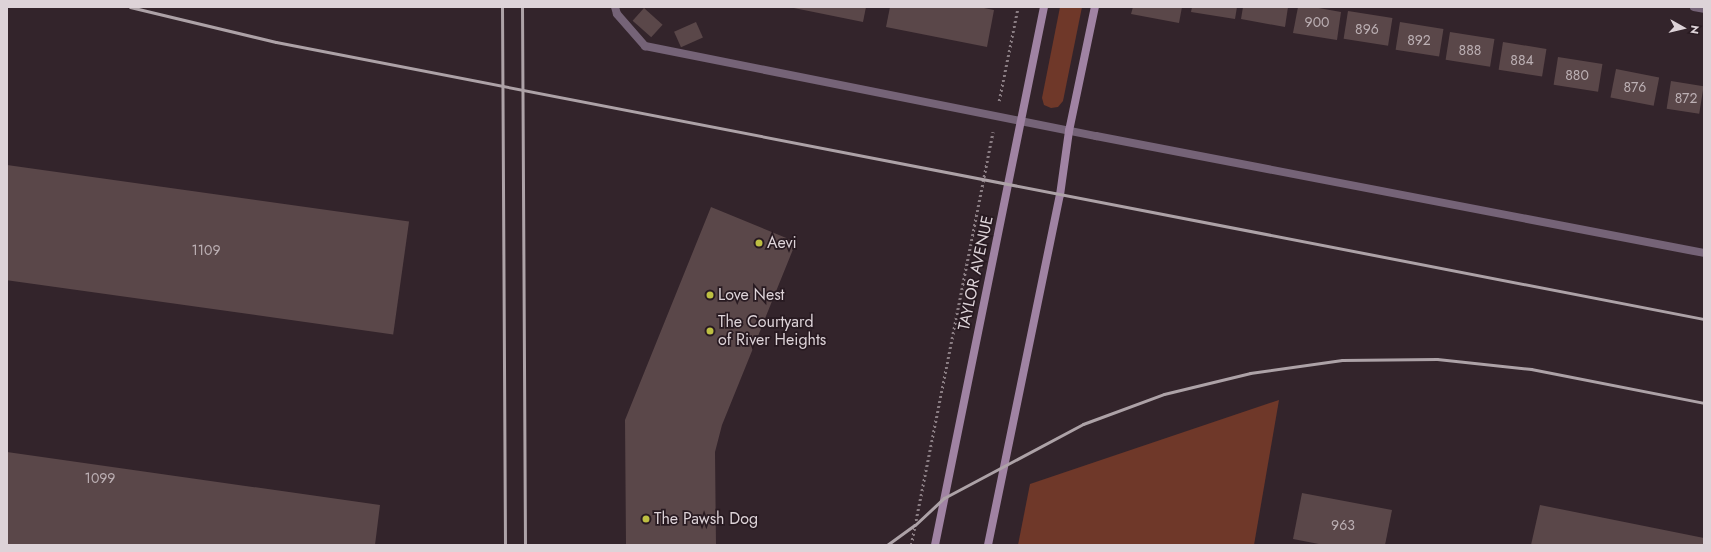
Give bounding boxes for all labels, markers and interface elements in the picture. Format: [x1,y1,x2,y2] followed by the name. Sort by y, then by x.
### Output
[1663,8,1703,48] north arrow
[1305,14,1329,30] house number: 900
[1355,21,1379,37] house number: 896
[1686,24,1703,35] text: N
[1407,32,1431,48] house number: 892
[1459,42,1481,58] house number: 888
[1510,52,1534,68] house number: 884
[1565,67,1589,83] house number: 880
[1624,79,1646,95] house number: 876
[1675,90,1697,106] house number: 872
[954,214,998,332] street label: TAYLOR AVENUE
[767,233,797,253] place label: Aevi
[754,238,764,248] marker: Aevi
[191,242,221,258] house number: 1109
[718,285,784,305] place label: Love Nest
[705,290,715,300] marker: Love Nest
[718,312,826,350] place label: The Courtyard of River Heights
[705,326,715,336] marker: The Courtyard of River Heights
[85,470,115,486] house number: 1099
[654,509,758,529] place label: The Pawsh Dog
[641,514,651,524] marker: The Pawsh Dog
[1331,517,1355,533] house number: 963

